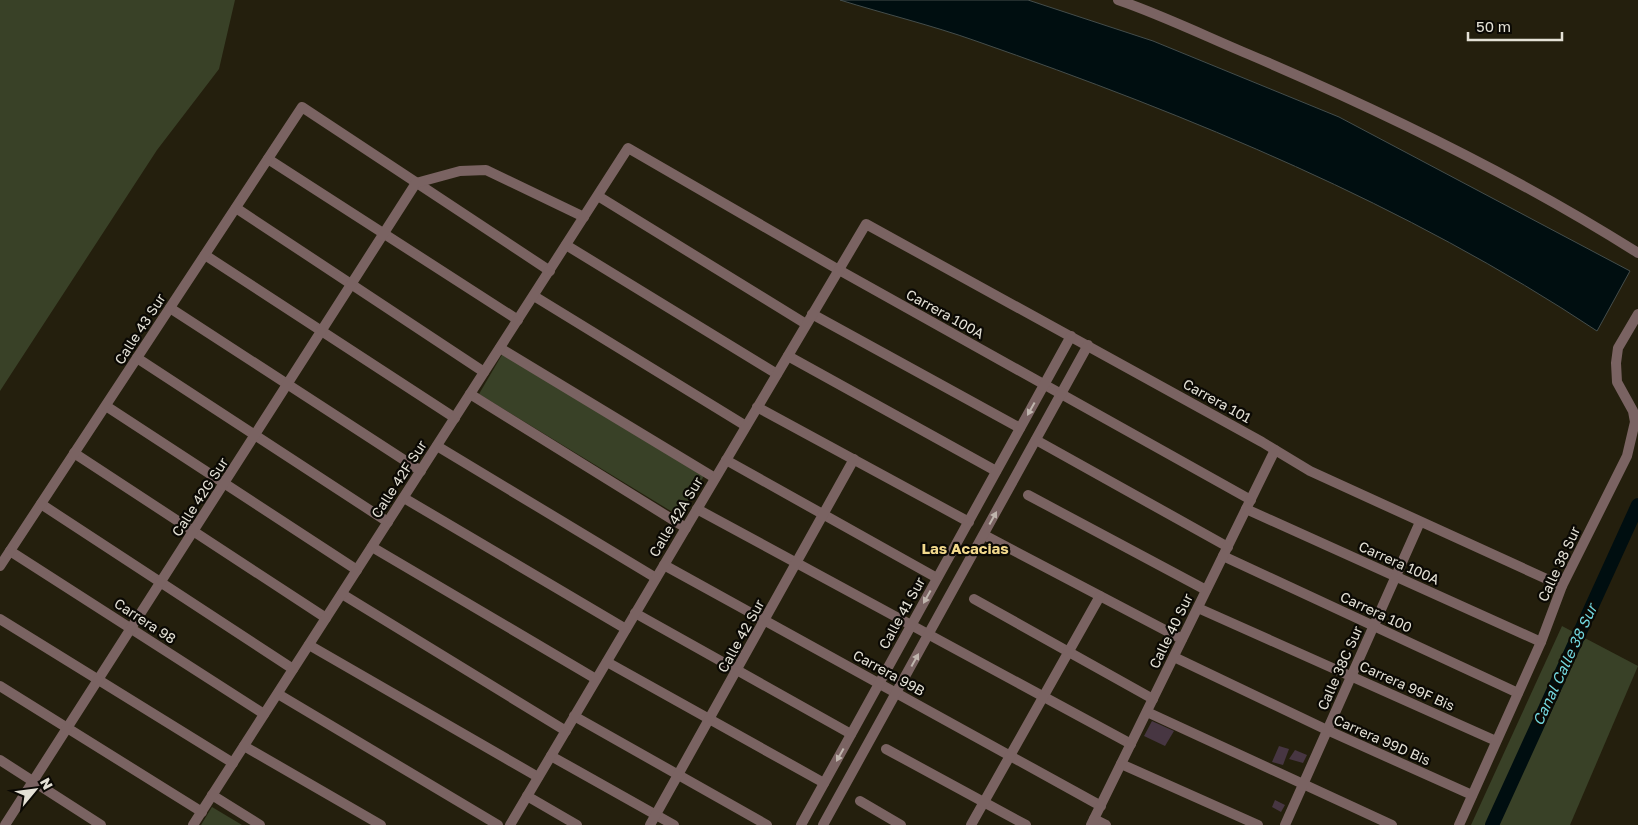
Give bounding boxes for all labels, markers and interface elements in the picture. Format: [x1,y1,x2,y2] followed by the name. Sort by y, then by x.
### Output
[1468,10,1562,42] scale bar
[1476,17,1511,35] text: 50 m
[903,285,988,342] street label: Carrera 100A
[110,290,169,367] street label: Calle 43 Sur
[1180,375,1254,426] street label: Carrera 101
[1026,403,1035,416] one-way arrow
[367,436,430,521] street label: Calle 42F Sur
[168,454,232,539] street label: Calle 42G Sur
[645,473,706,560] street label: Calle 42A Sur
[989,510,997,525] one-way arrow
[1534,523,1584,604] street label: Calle 38 Sur
[1356,537,1443,588] street label: Carrera 100A
[921,539,1009,557] district label: Las Acacias
[875,573,929,652] street label: Calle 41 Sur
[1338,588,1415,636] street label: Carrera 100
[923,590,931,605] one-way arrow
[1145,590,1196,671] street label: Calle 40 Sur
[111,594,179,647] street label: Carrera 98
[714,596,768,675] street label: Calle 42 Sur
[1528,599,1601,728] water label: Canal Calle 38 Sur
[1313,623,1366,713] street label: Calle 38C Sur
[850,646,928,699] street label: Carrera 99B
[910,653,919,666] one-way arrow
[1357,657,1457,714] street label: Carrera 99F Bis
[1331,711,1433,768] street label: Carrera 99D Bis
[835,748,844,762] one-way arrow
[10,765,60,815] north arrow
[37,775,57,792] text: N

